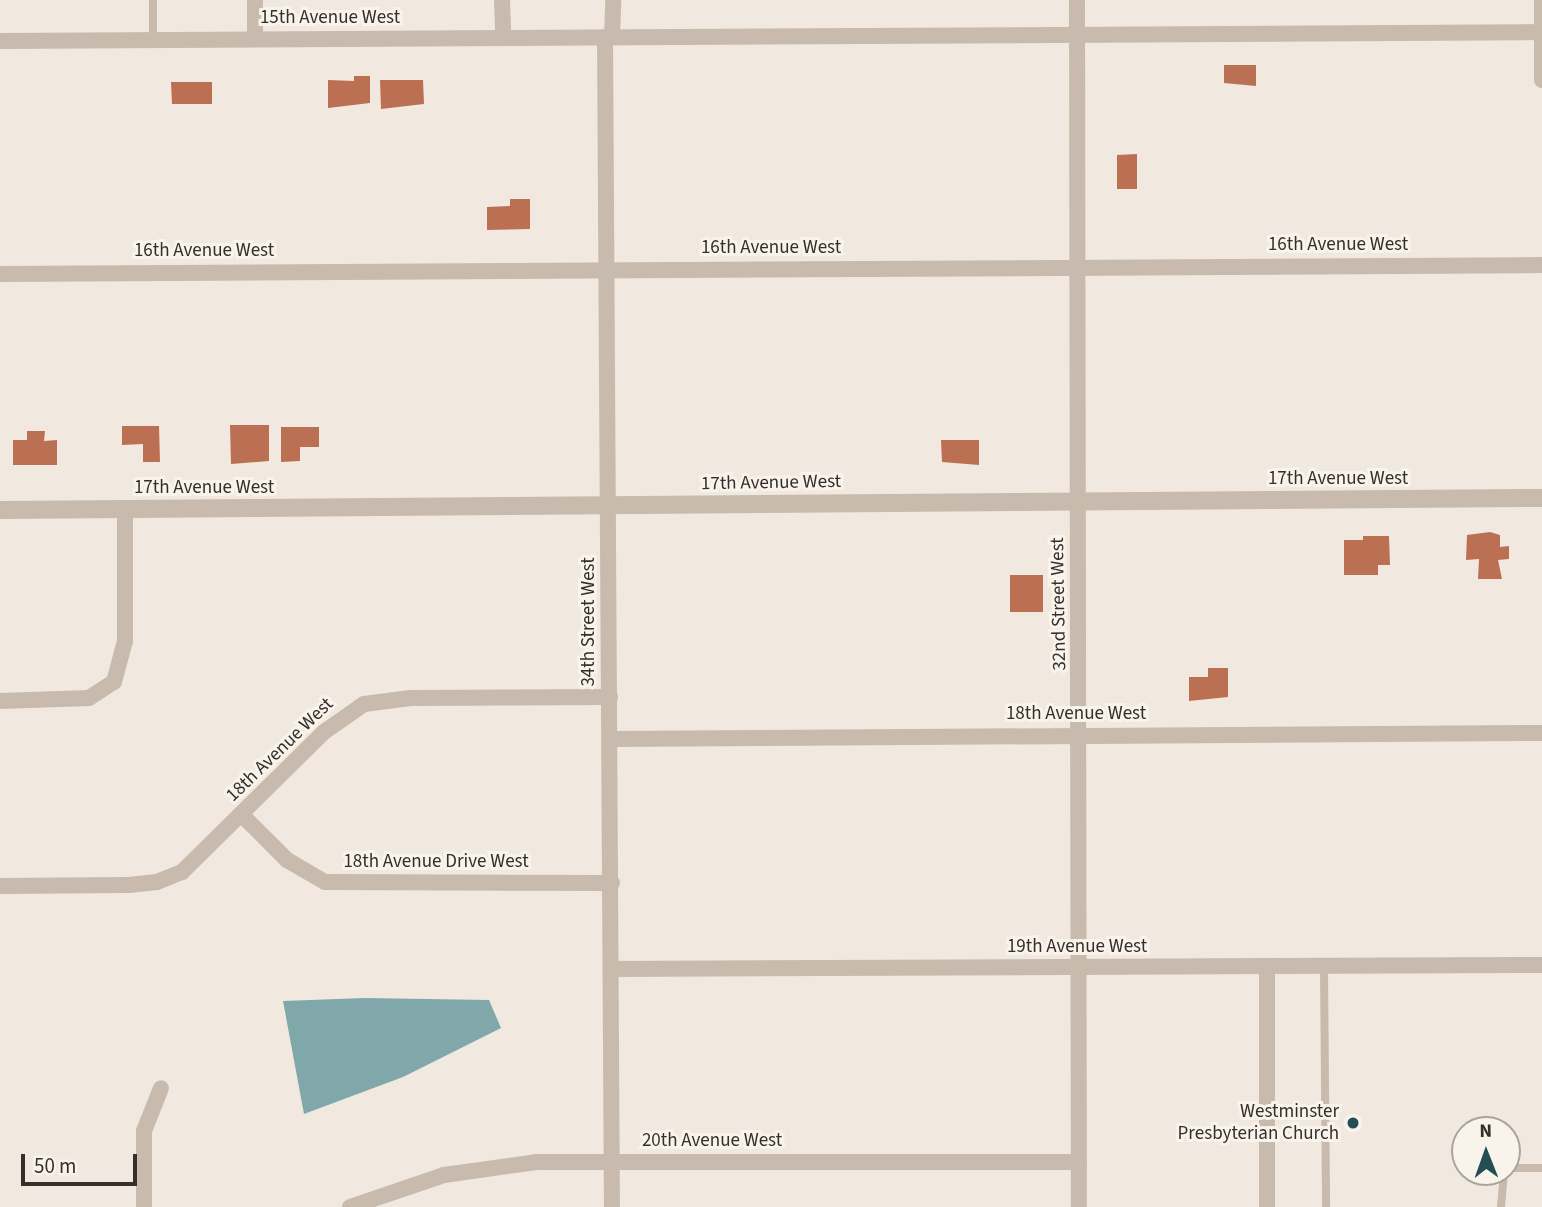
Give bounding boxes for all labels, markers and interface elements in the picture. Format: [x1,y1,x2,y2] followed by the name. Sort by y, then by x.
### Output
[260,7,400,29] street label: 15th Avenue West
[1268,234,1408,256] street label: 16th Avenue West
[701,237,841,259] street label: 16th Avenue West
[134,240,274,262] street label: 16th Avenue West
[1268,468,1408,490] street label: 17th Avenue West
[701,470,841,496] street label: 17th Avenue West
[134,477,274,499] street label: 17th Avenue West
[1046,537,1072,671] street label: 32nd Street West
[578,557,600,687] street label: 34th Street West
[222,693,338,807] street label: 18th Avenue West
[1006,703,1146,725] street label: 18th Avenue West
[343,851,529,873] street label: 18th Avenue Drive West
[1007,936,1147,958] street label: 19th Avenue West
[1178,1101,1339,1145] place label: Westminster Presbyterian Church
[1345,1115,1361,1131] marker: Westminster Presbyterian Church
[1451,1116,1521,1186] north arrow
[1479,1118,1492,1145] text: N
[642,1130,782,1152] street label: 20th Avenue West
[24,1140,140,1184] scale bar
[34,1151,76,1181] text: 50 m

